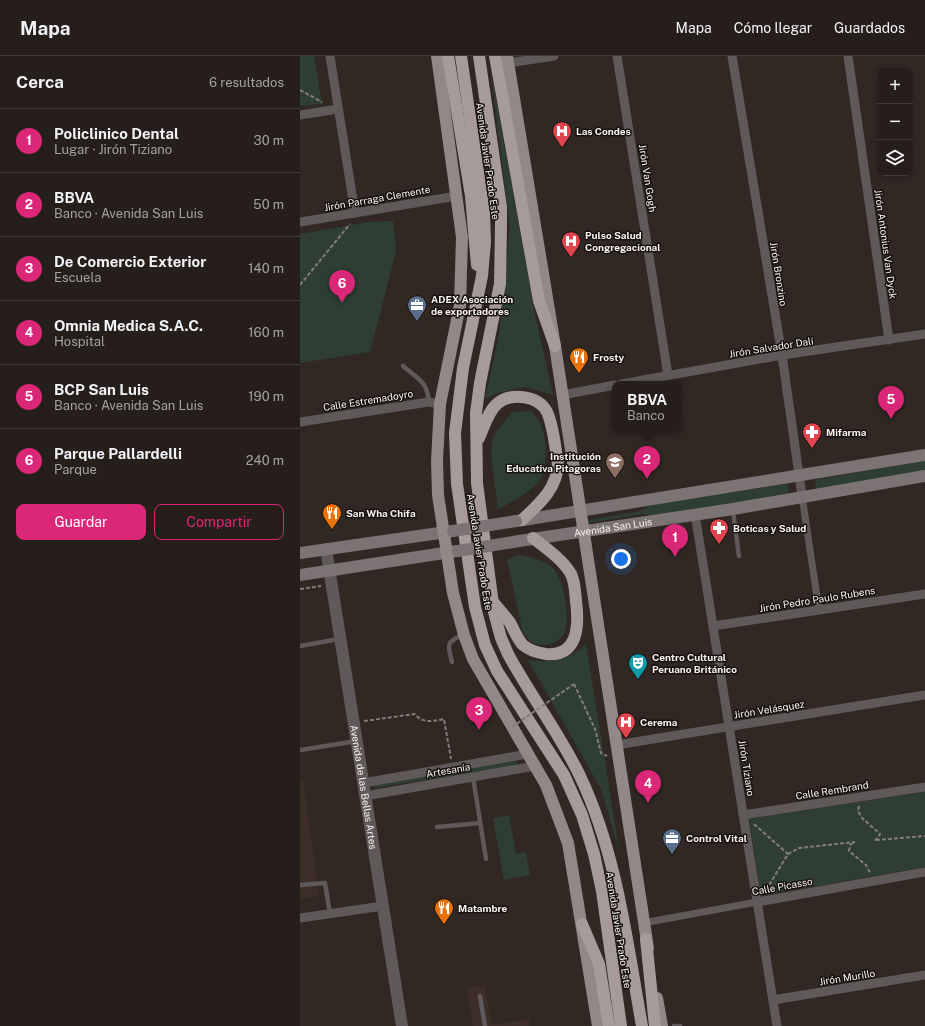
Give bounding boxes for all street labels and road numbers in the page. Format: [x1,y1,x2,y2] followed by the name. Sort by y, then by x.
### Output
[474,102,502,221] street label: Avenida Javier Prado Este
[637,143,659,213] street label: Jirón Van Gogh
[323,183,431,213] street label: Jirón Parraga Clemente
[872,188,900,300] street label: Jirón Antonius Van Dyck
[768,241,790,307] street label: Jirón Bronzino
[728,334,815,360] street label: Jirón Salvador Dalí
[322,387,414,413] street label: Calle Estremadoyro
[465,493,495,612] street label: Avenida Javier Prado Este
[573,515,653,539] street label: Avenida San Luis
[758,584,876,614] street label: Jirón Pedro Paulo Rubens
[733,697,805,721] street label: Jirón Velásquez
[348,724,380,850] street label: Avenida de las Bellas Artes
[737,739,757,797] street label: Jirón Tiziano
[425,760,471,780] street label: Artesanía
[795,778,869,802] street label: Calle Rembrand
[604,871,634,990] street label: Avenida Javier Prado Este
[751,875,814,897] street label: Calle Picasso
[818,967,876,987] street label: Jirón Murillo

